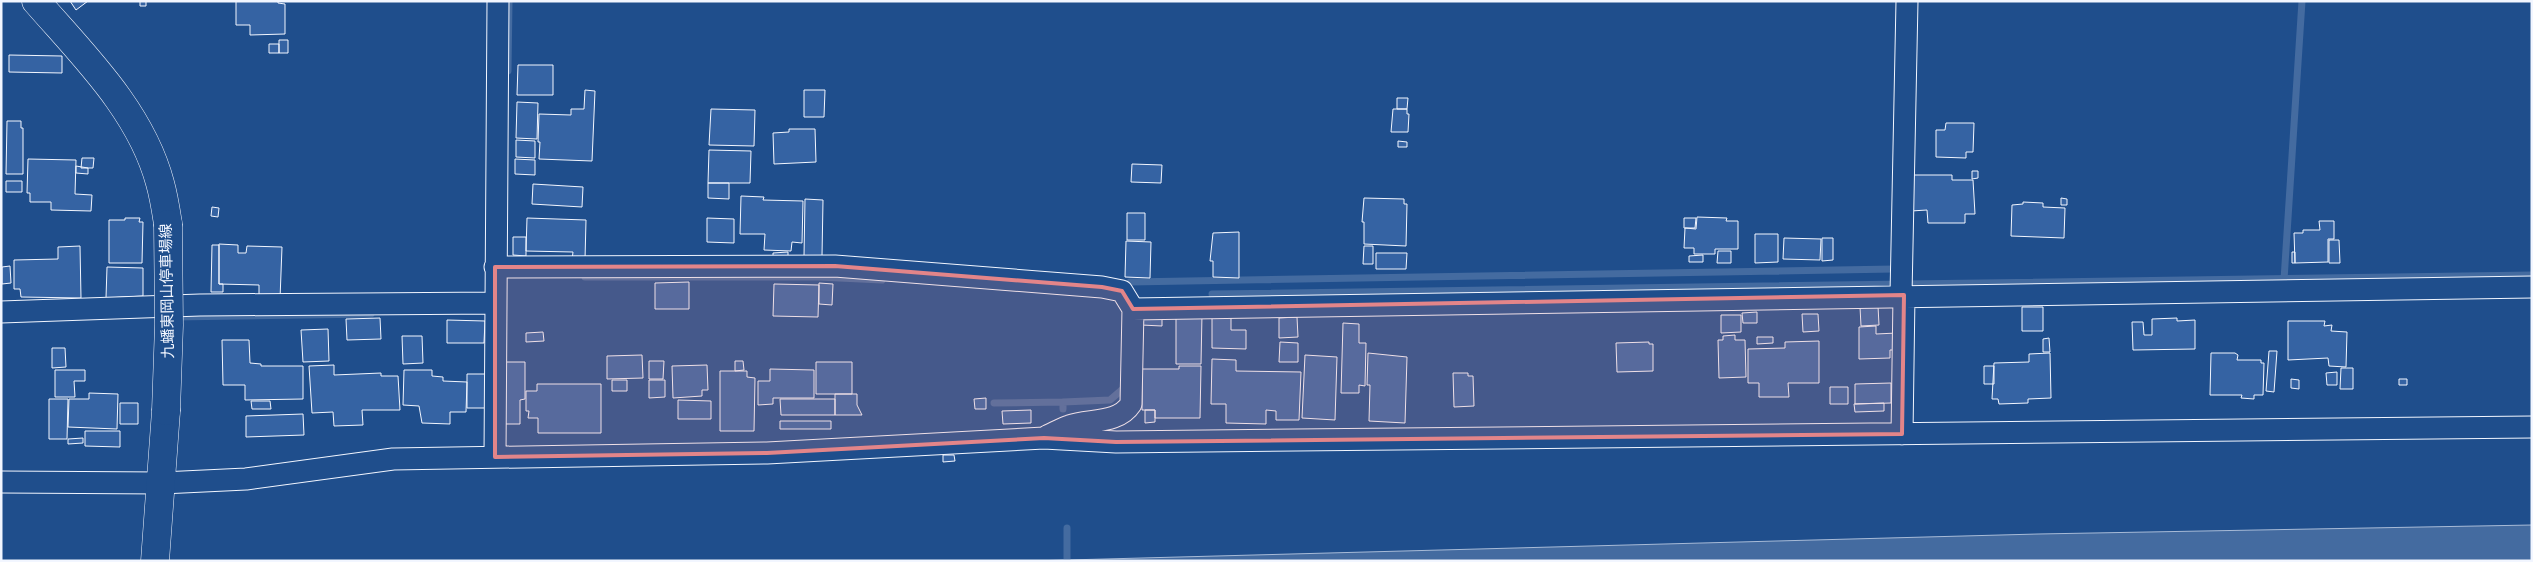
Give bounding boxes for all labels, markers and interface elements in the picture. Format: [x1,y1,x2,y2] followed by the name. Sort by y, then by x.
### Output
[157,223,177,359] street label: 九蟠東岡山停車場線

